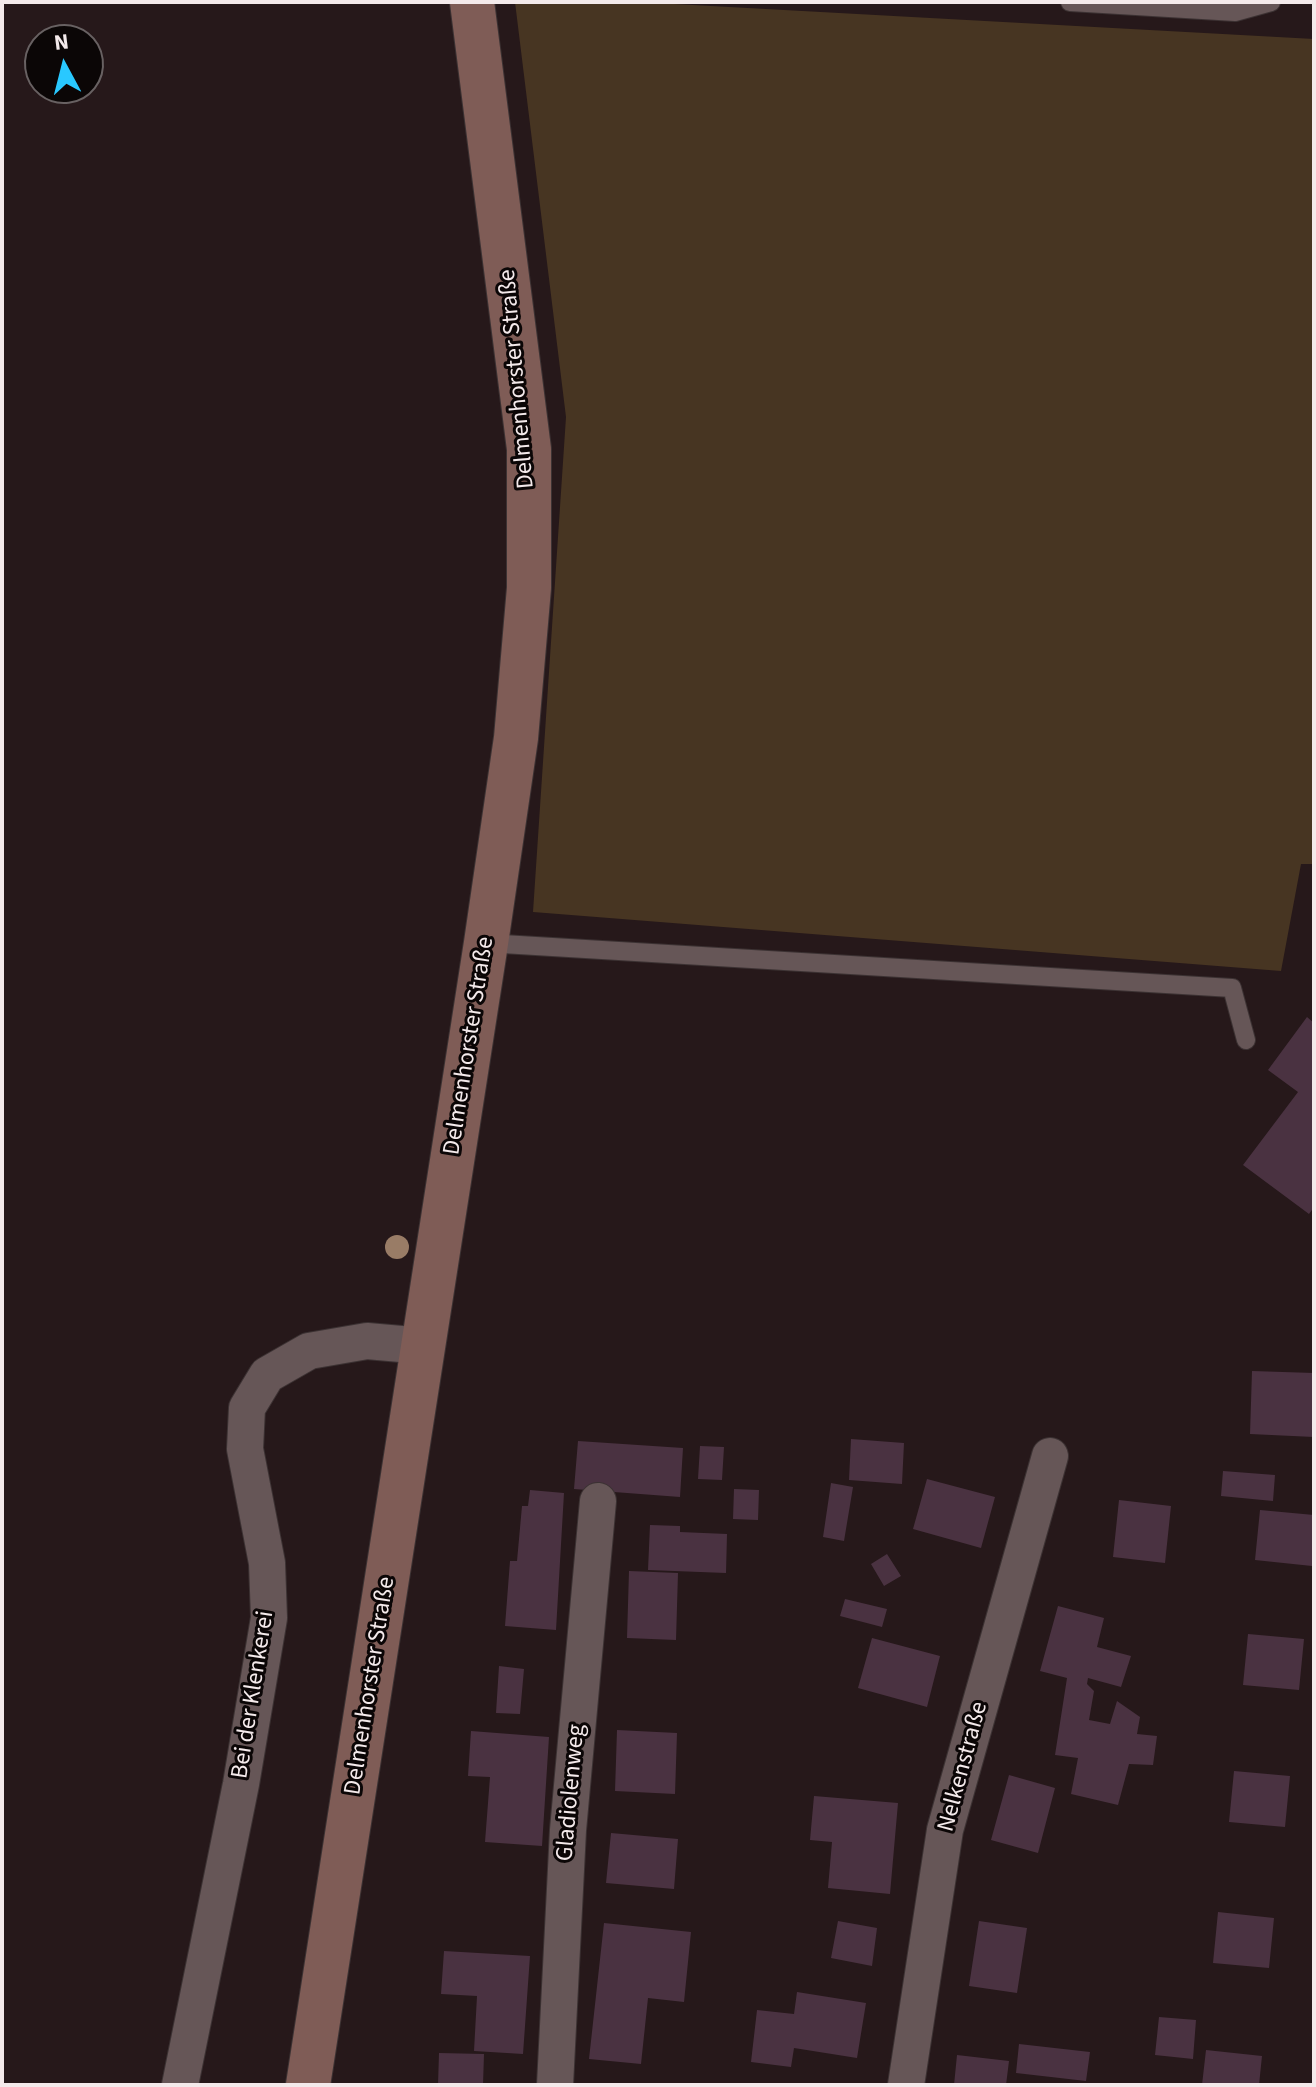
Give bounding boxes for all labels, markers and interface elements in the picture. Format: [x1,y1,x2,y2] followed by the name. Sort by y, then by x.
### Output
[24,24,104,104] north arrow
[52,25,71,59] text: N
[494,268,542,490] street label: Delmenhorster Straße
[439,935,501,1157] street label: Delmenhorster Straße
[340,1575,402,1797] street label: Delmenhorster Straße
[227,1609,281,1781] street label: Bei der Klenkerei
[933,1699,995,1835] street label: Nelkenstraße
[552,1723,592,1863] street label: Gladiolenweg

